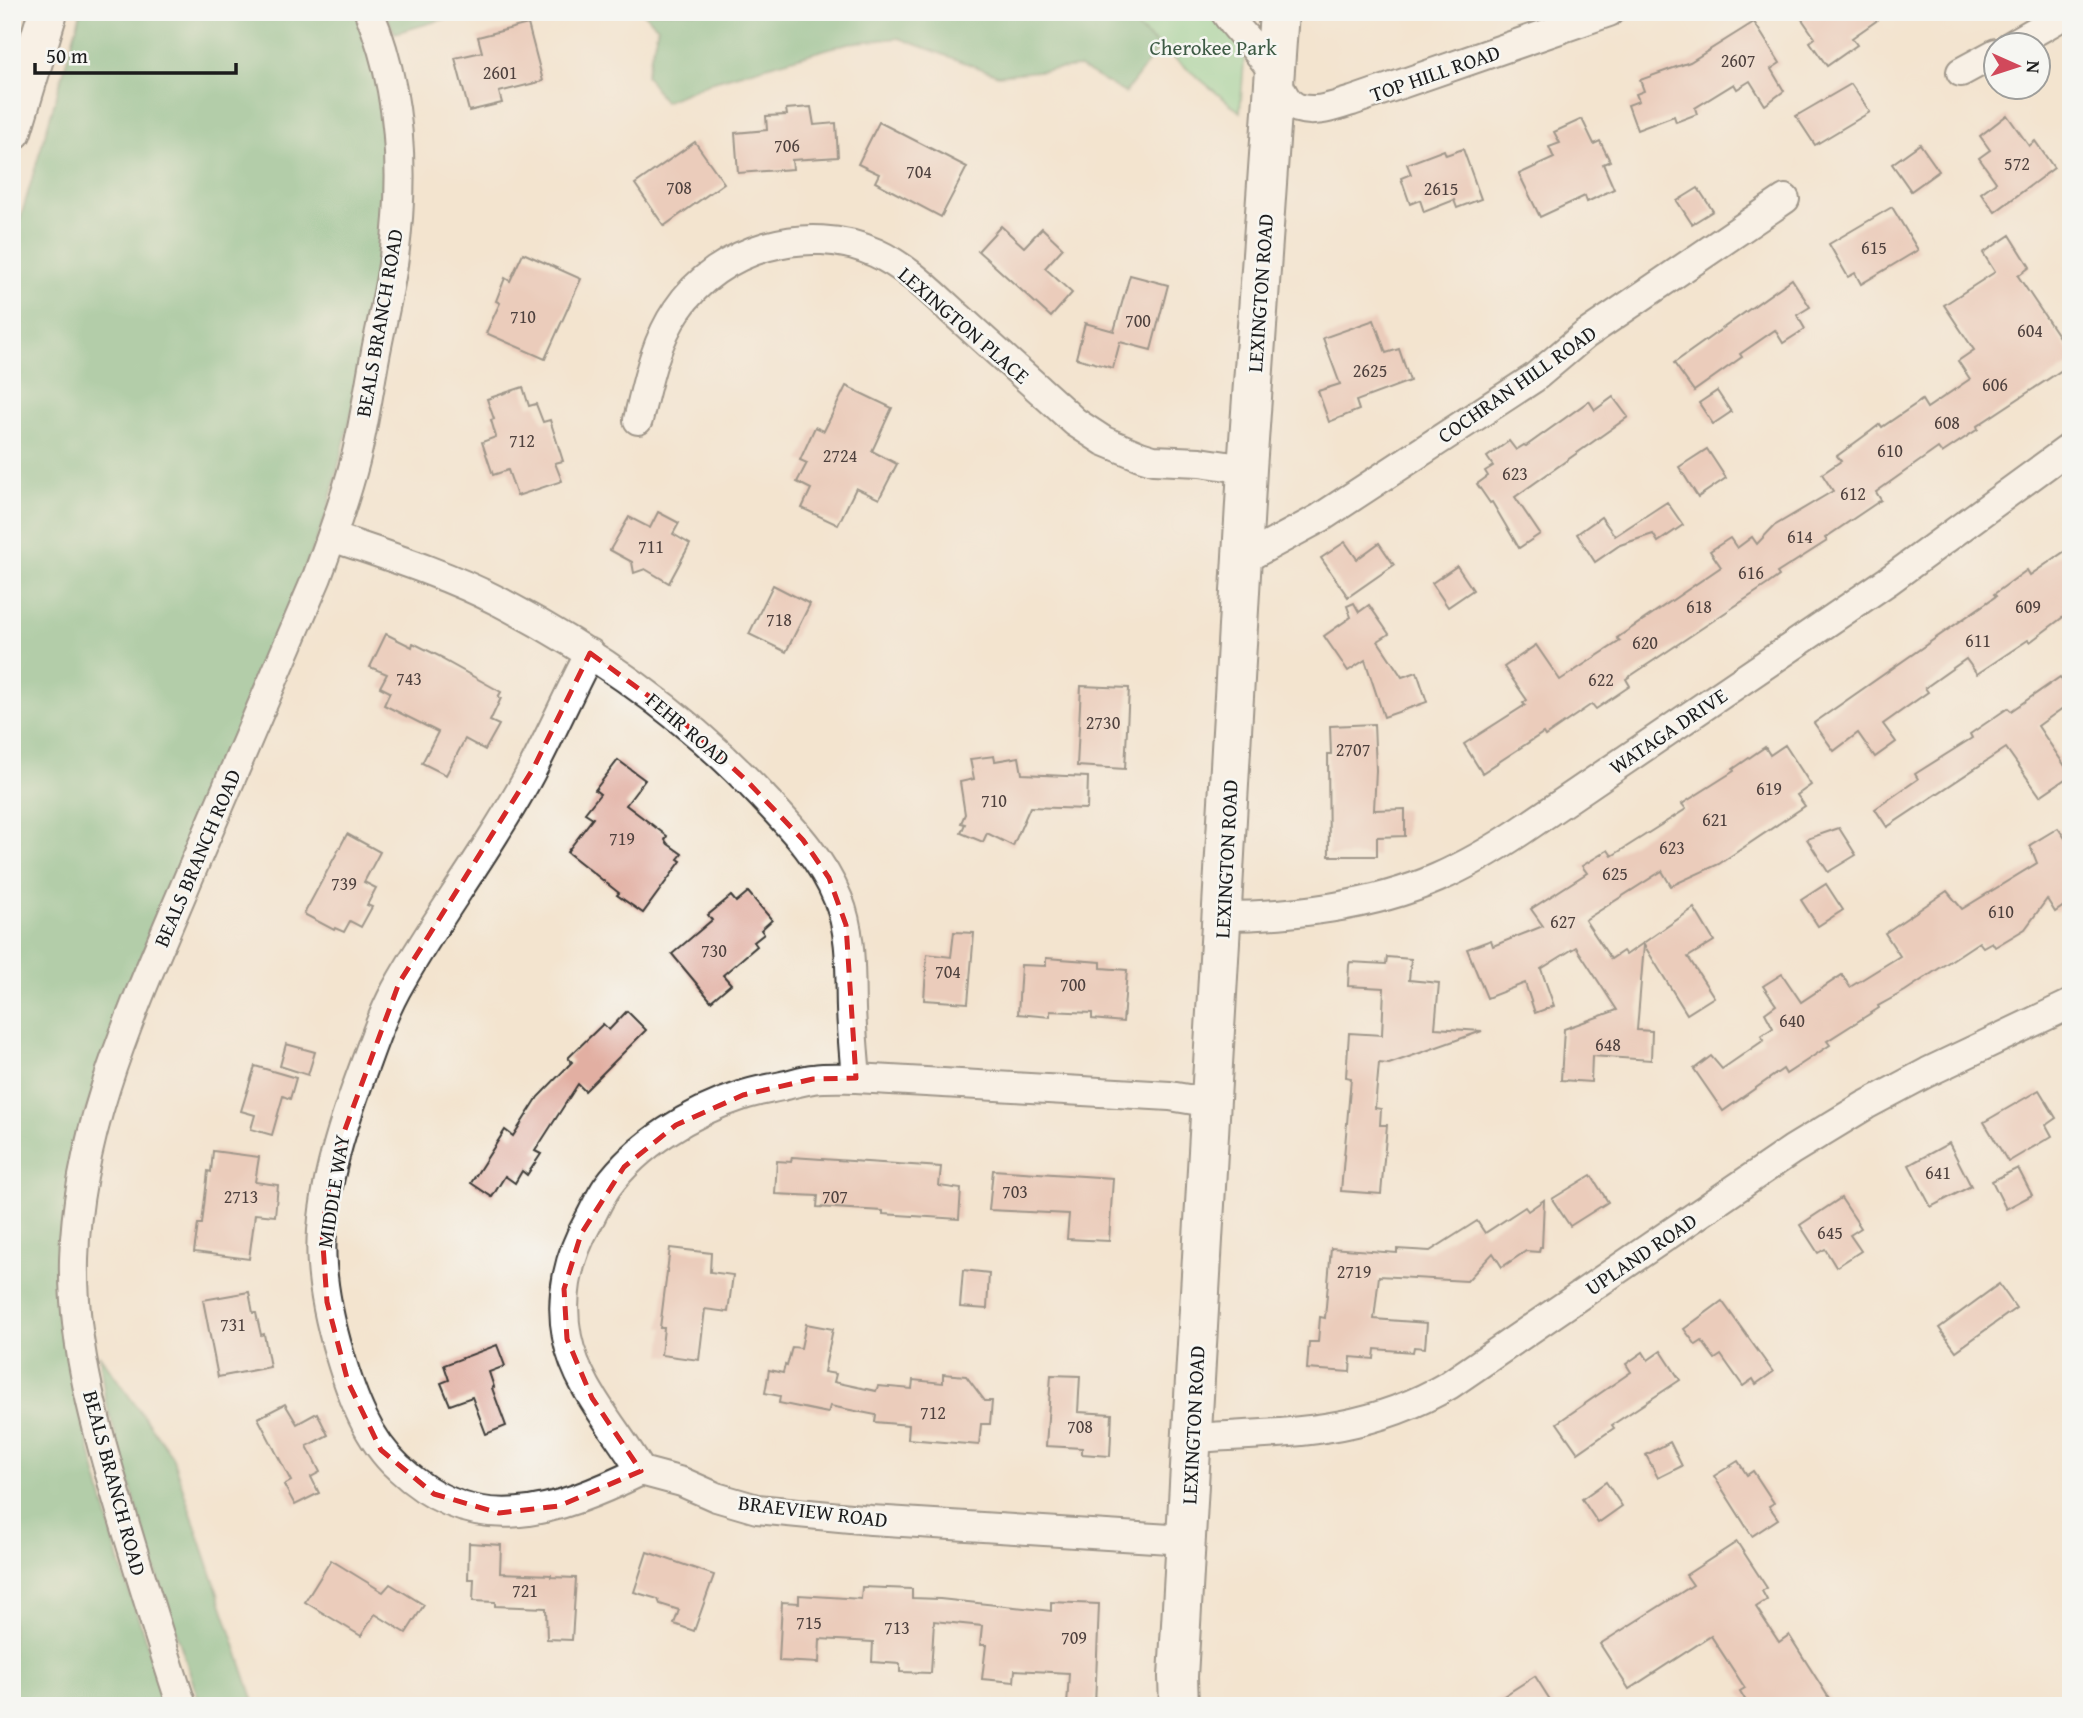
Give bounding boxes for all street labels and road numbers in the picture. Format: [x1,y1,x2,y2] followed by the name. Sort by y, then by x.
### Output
[1366,36,1504,110] street label: TOP HILL ROAD
[1239,213,1281,373] street label: LEXINGTON ROAD
[347,226,411,420] street label: BEALS BRANCH ROAD
[891,259,1037,391] street label: LEXINGTON PLACE
[1431,317,1603,451] street label: COCHRAN HILL ROAD
[1603,680,1733,782] street label: WATAGA DRIVE
[639,685,737,773] street label: FEHR ROAD
[146,764,248,952] street label: BEALS BRANCH ROAD
[1206,779,1246,939] street label: LEXINGTON ROAD
[309,1132,357,1250] street label: MIDDLE WAY
[1579,1205,1703,1303] street label: UPLAND ROAD
[1173,1345,1213,1505] street label: LEXINGTON ROAD
[75,1387,155,1579] street label: BEALS BRANCH ROAD
[736,1486,890,1536] street label: BRAEVIEW ROAD

